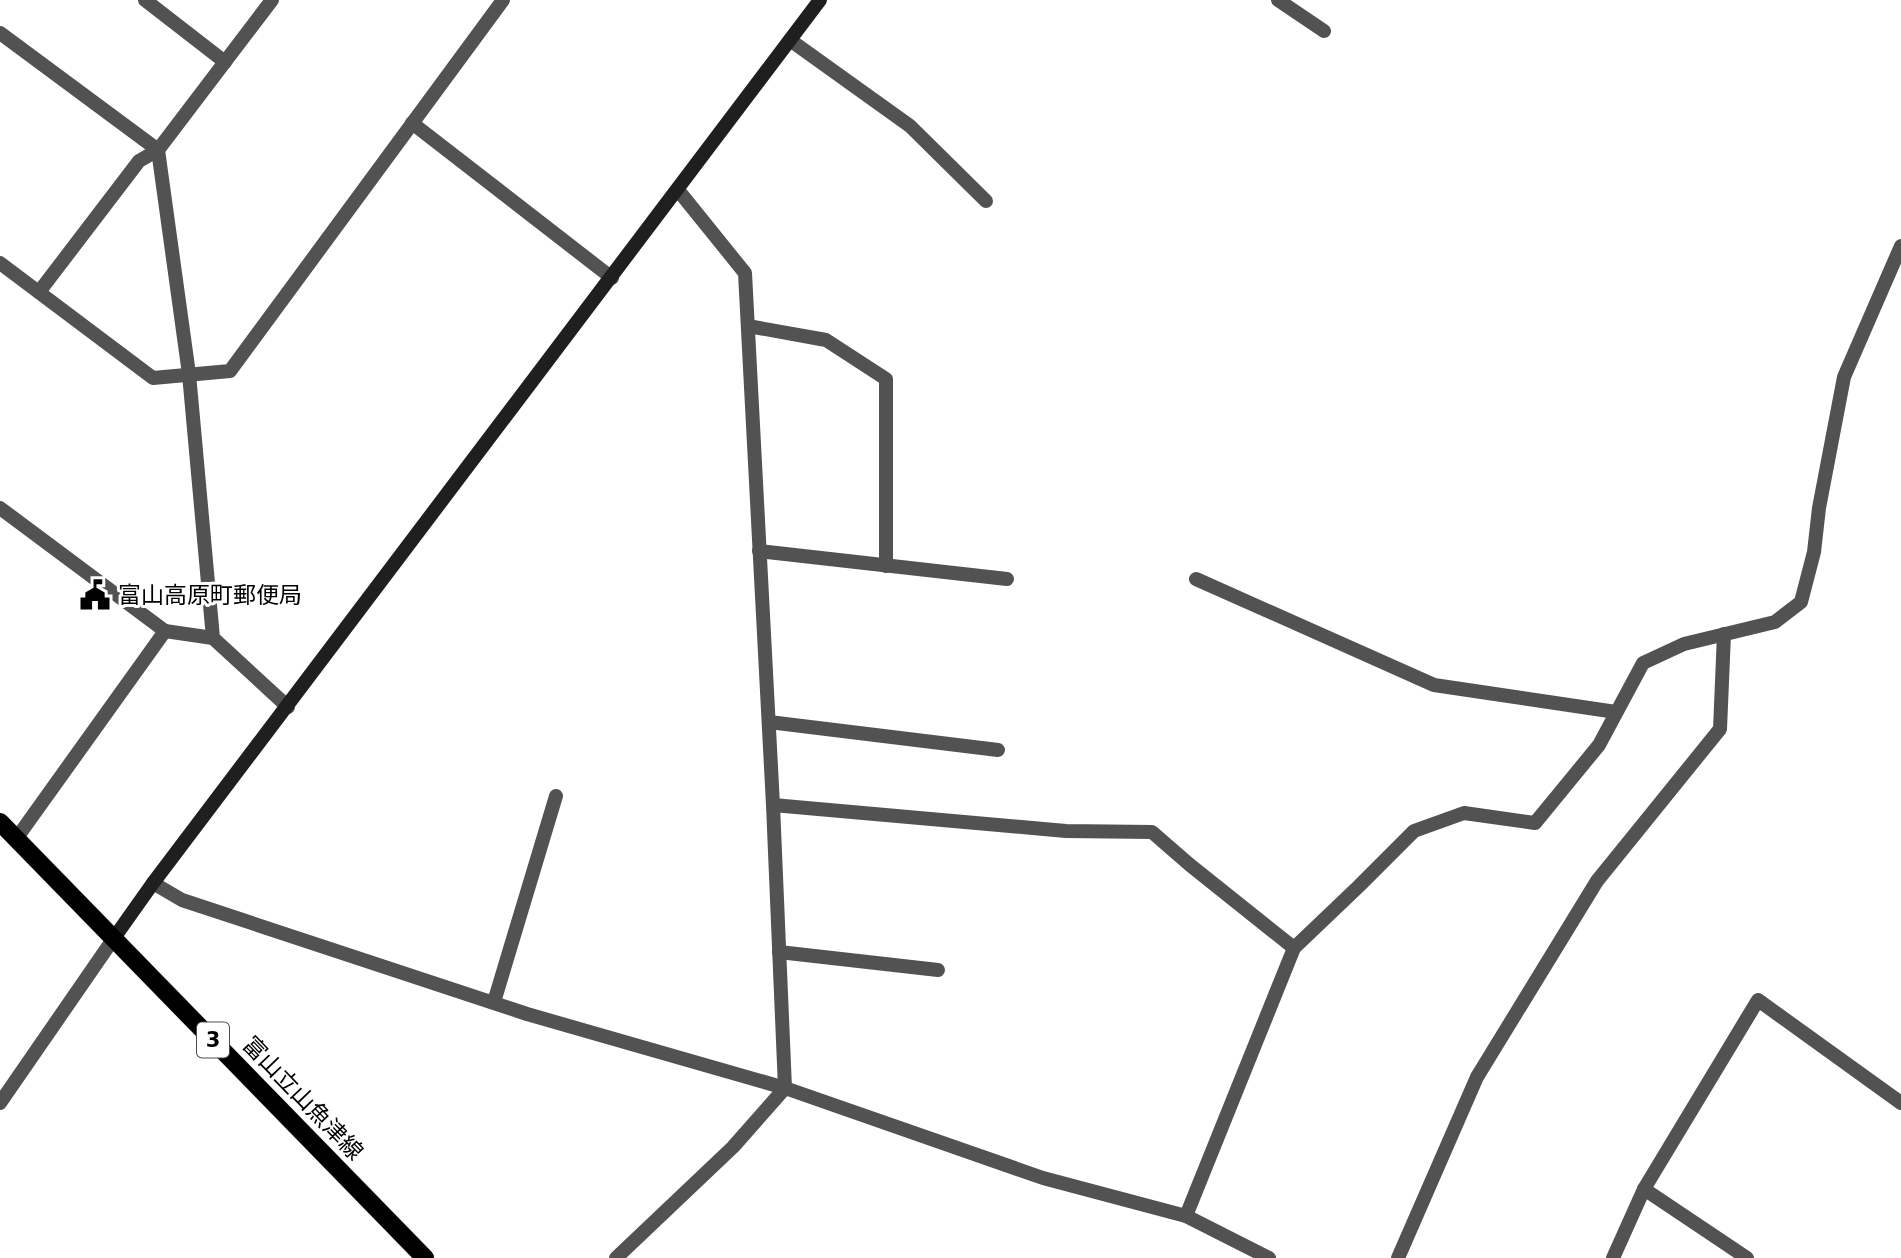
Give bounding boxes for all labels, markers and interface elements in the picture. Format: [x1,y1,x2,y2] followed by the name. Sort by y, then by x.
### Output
[78,578,112,612] public building icon: 富山高原町郵便局
[118,582,302,608] place label: 富山高原町郵便局
[197,1023,229,1058] road number: 3
[238,1031,368,1165] street label: 富山立山魚津線

